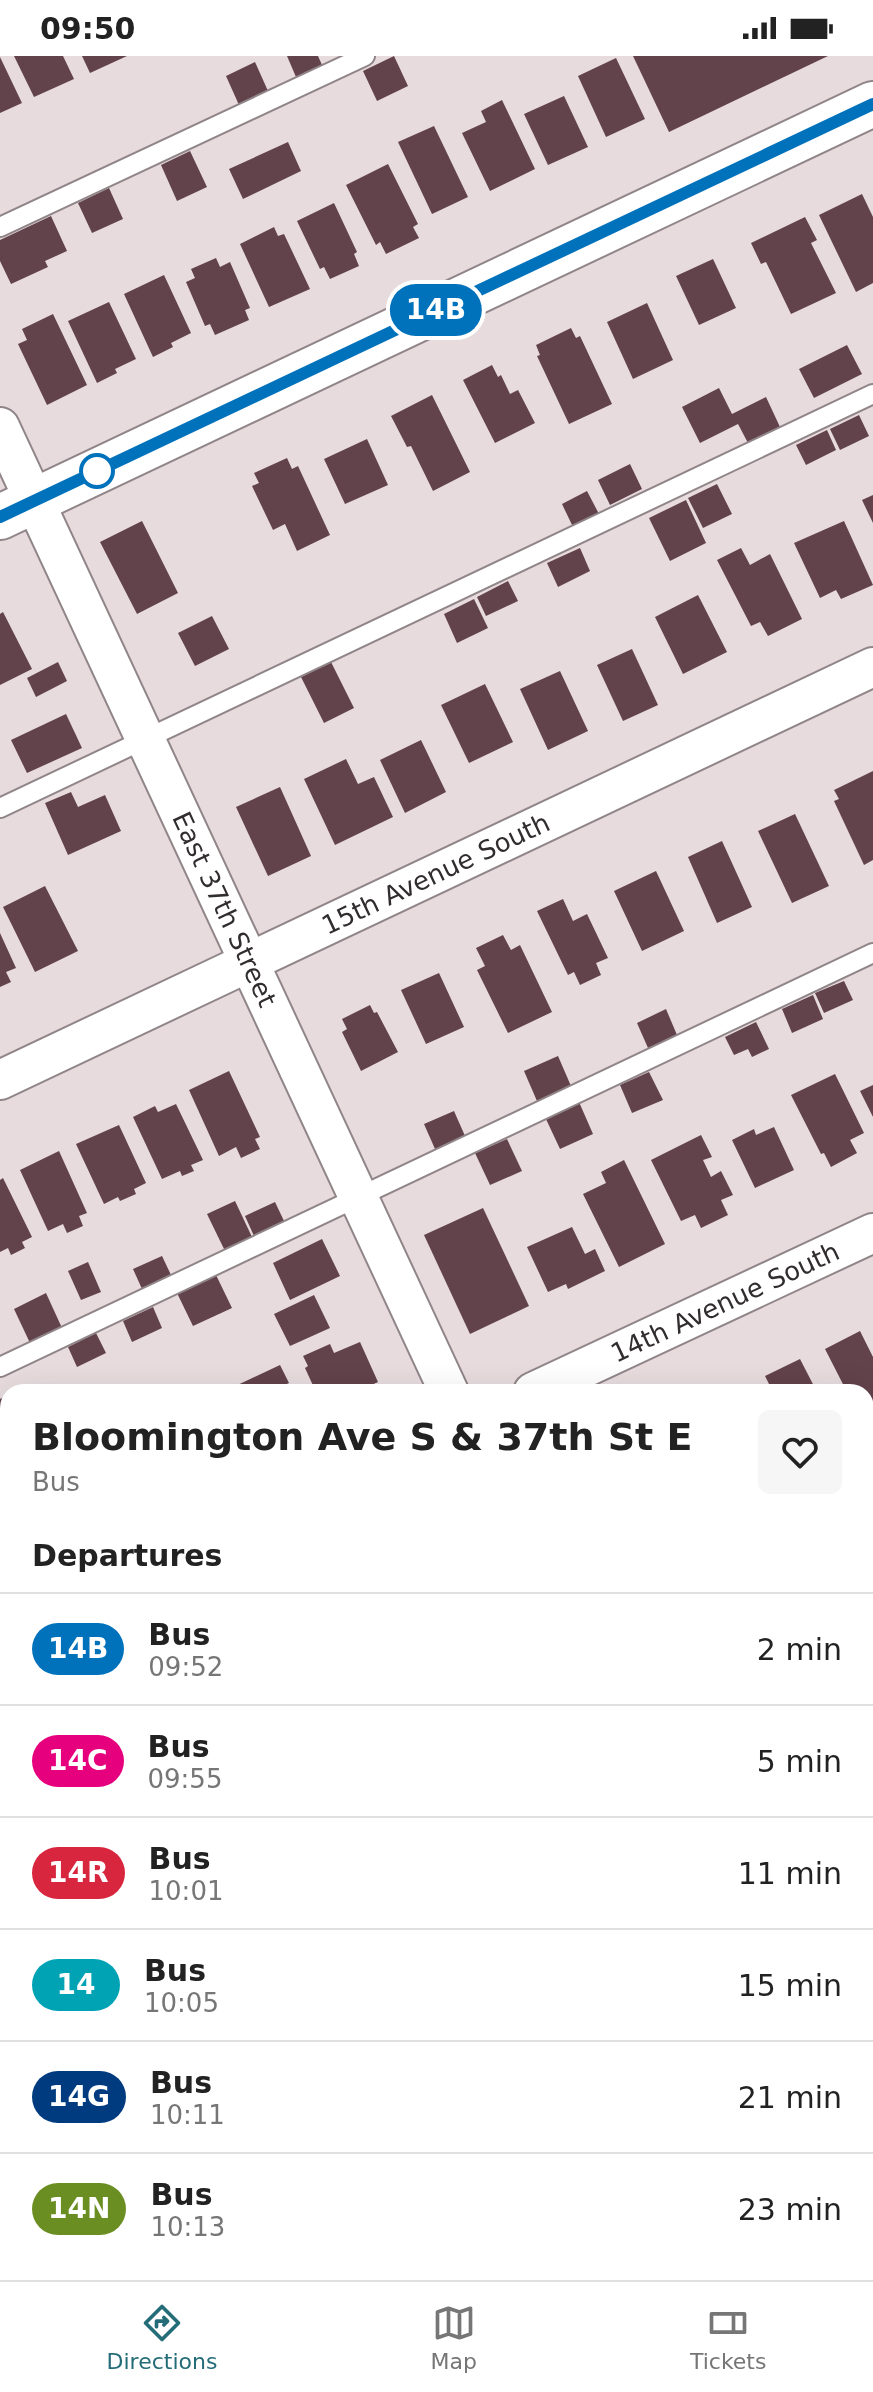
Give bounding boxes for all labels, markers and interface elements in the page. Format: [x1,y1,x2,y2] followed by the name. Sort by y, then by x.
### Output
[40,11,136,46] text: 09:50
[390,284,482,336] line badge: 14B
[406,293,466,326] text: 14B
[80,454,114,488] unlabelled marker
[166,807,283,1012] street label: East 37th Street
[317,807,554,941] street label: 15th Avenue South
[606,1236,844,1368] street label: 14th Avenue South
[758,1410,842,1494] button: heart
[32,1415,692,1459] text: Bloomington Ave S & 37th St E
[32,1467,80,1497] text: Bus
[32,1538,222,1573] text: Departures
[148,1617,210,1652] text: Bus
[48,1632,108,1665] text: 14B
[757,1632,842,1667] text: 2 min
[148,1652,223,1682] text: 09:52
[148,1729,210,1764] text: Bus
[48,1744,108,1777] text: 14C
[757,1744,842,1779] text: 5 min
[148,1764,222,1794] text: 09:55
[149,1841,211,1876] text: Bus
[48,1856,109,1889] text: 14R
[738,1856,842,1891] text: 11 min
[149,1876,223,1906] text: 10:01
[144,1953,206,1988] text: Bus
[57,1968,95,2001] text: 14
[738,1968,842,2003] text: 15 min
[144,1988,219,2018] text: 10:05
[150,2065,212,2100] text: Bus
[48,2080,110,2113] text: 14G
[738,2080,842,2115] text: 21 min
[150,2100,225,2130] text: 10:11
[150,2177,213,2212] text: Bus
[48,2192,110,2225] text: 14N
[738,2192,842,2227] text: 23 min
[150,2212,225,2242] text: 10:13
[107,2301,217,2374] tab: Directions
[430,2301,477,2374] tab: Map
[690,2301,766,2374] tab: Tickets

